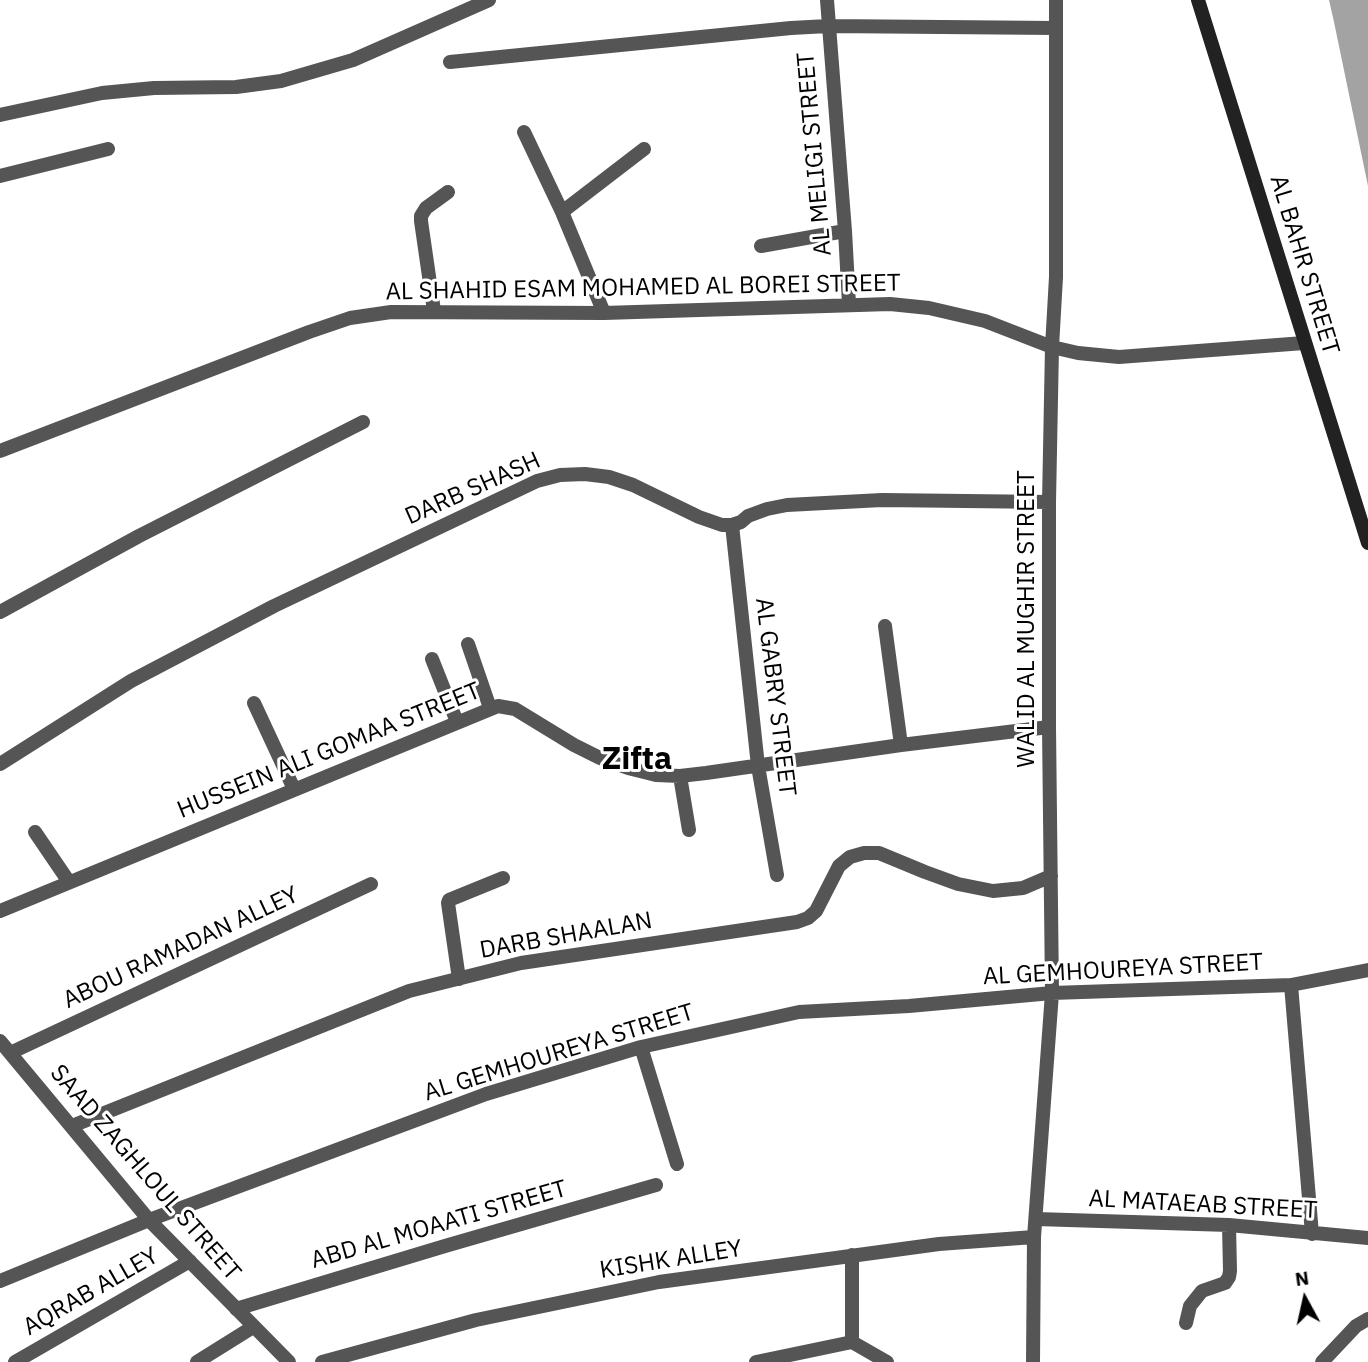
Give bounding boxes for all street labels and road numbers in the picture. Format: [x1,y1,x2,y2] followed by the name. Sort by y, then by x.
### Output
[792,51,838,257] street label: AL MELIGI STREET
[1263,172,1345,358] street label: AL BAHR STREET
[385,269,901,307] street label: AL SHAHID ESAM MOHAMED AL BOREI STREET
[401,446,545,532] street label: DARB SHASH
[1013,470,1041,768] street label: WALID AL MUGHIR STREET
[749,596,801,798] street label: AL GABRY STREET
[173,677,485,825] street label: HUSSEIN ALI GOMAA STREET
[59,881,303,1015] street label: ABOU RAMADAN ALLEY
[477,907,655,965] street label: DARB SHAALAN
[982,948,1264,992] street label: AL GEMHOUREYA STREET
[421,998,697,1108] street label: AL GEMHOUREYA STREET
[44,1059,246,1287] street label: SAAD ZAGHLOUL STREET
[308,1175,570,1275] street label: ABD AL MOAATI STREET
[1088,1185,1318,1225] street label: AL MATAEAB STREET
[598,1235,744,1285] street label: KISHK ALLEY
[18,1242,164,1342] street label: AQRAB ALLEY

